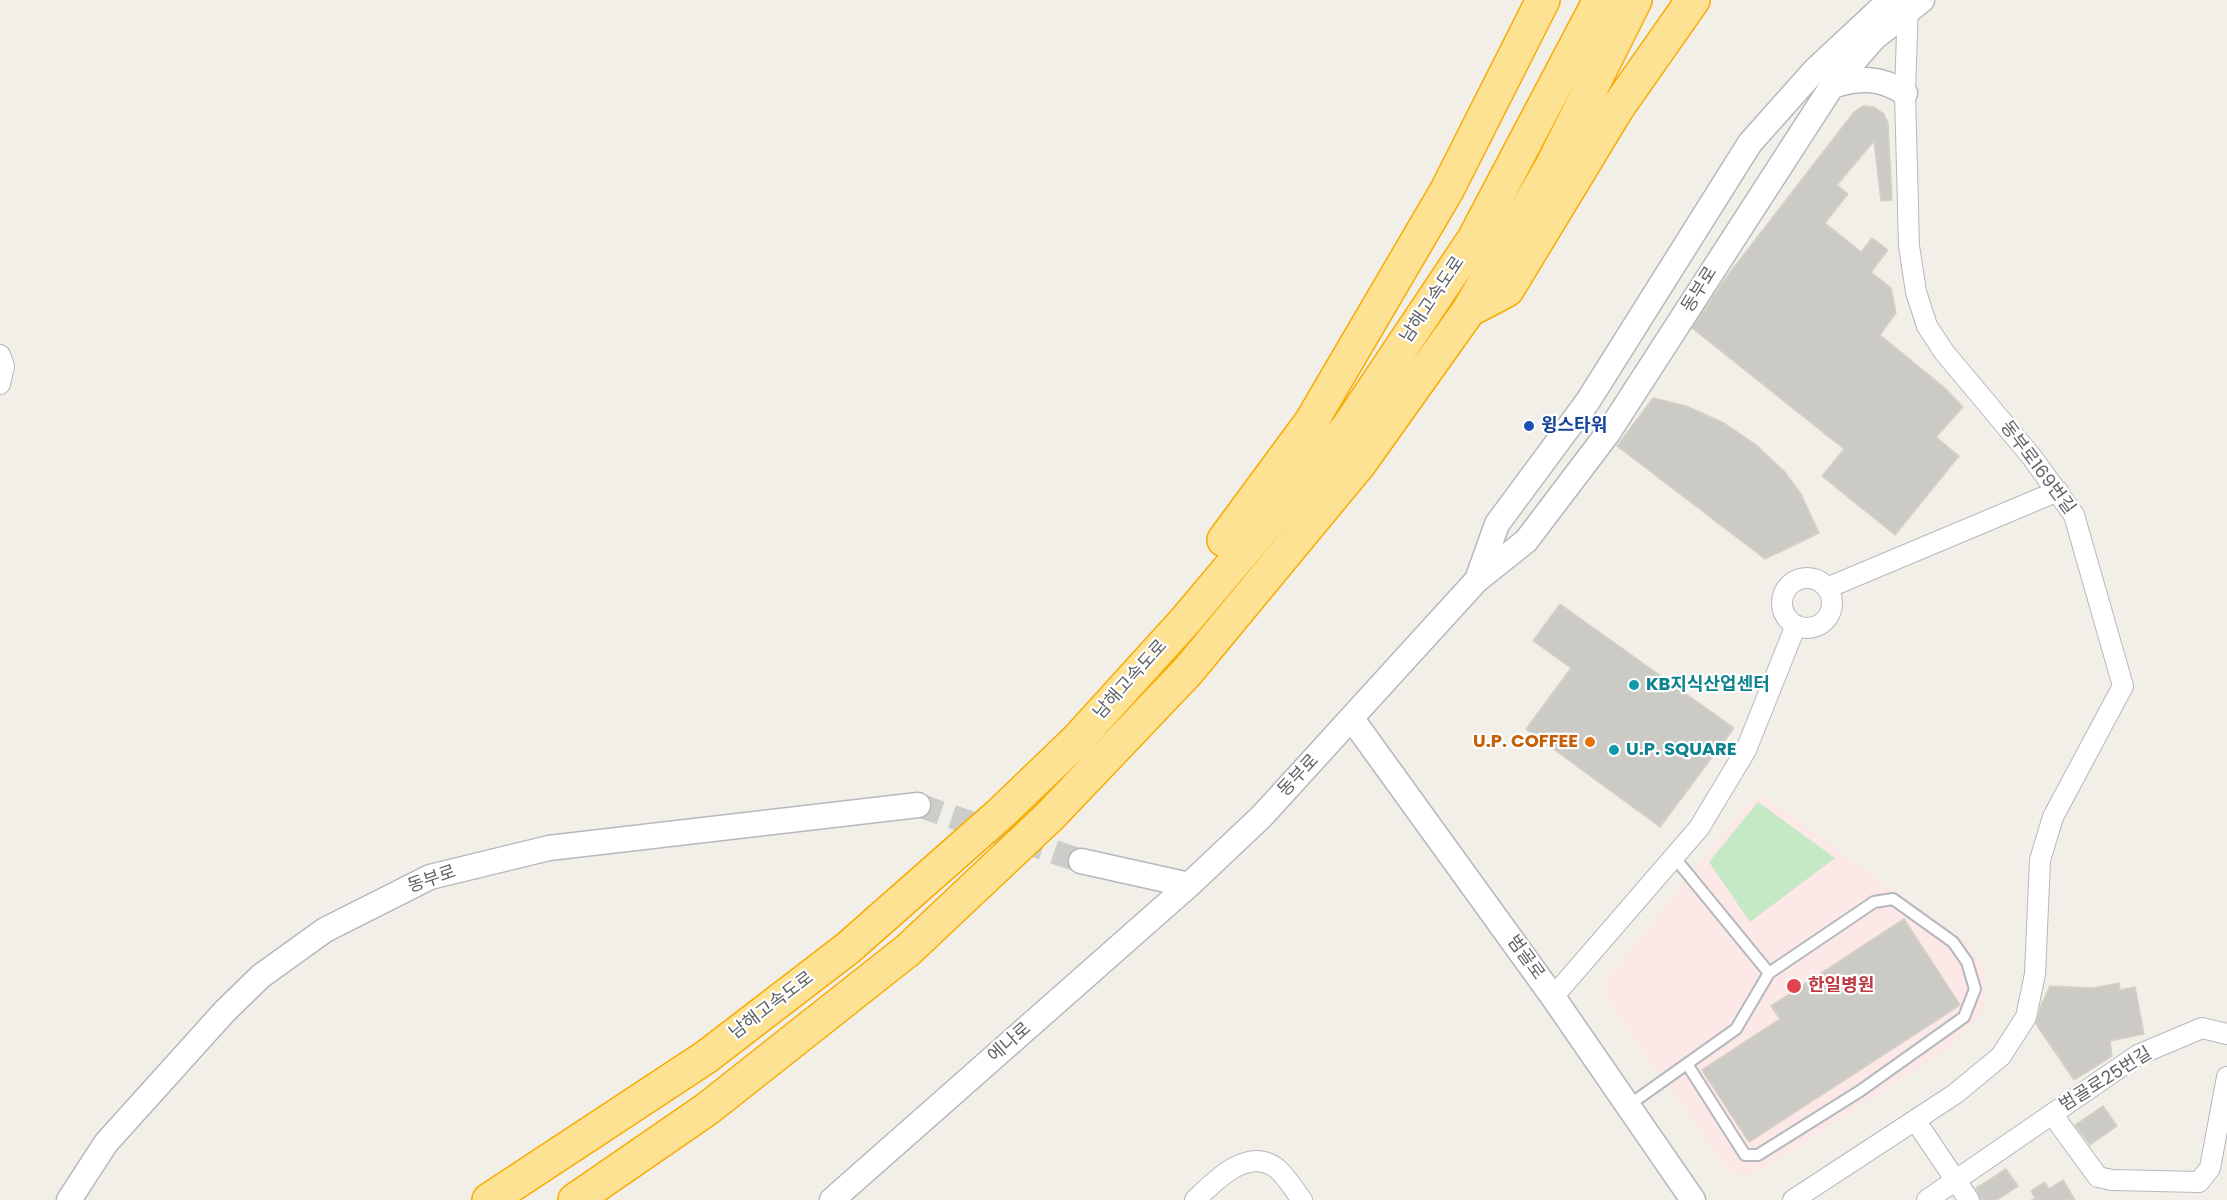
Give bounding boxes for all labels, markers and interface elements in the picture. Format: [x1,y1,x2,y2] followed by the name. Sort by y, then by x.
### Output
[1396,253,1470,347] street label: 남해고속도로
[1678,263,1722,317] street label: 동부로
[1541,415,1607,437] place label: 윙스타워
[1995,417,2079,519] street label: 동부로169번길
[1522,419,1536,433] marker: 윙스타워
[1090,636,1172,724] street label: 남해고속도로
[1646,674,1770,696] place label: KB지식산업센터
[1627,678,1641,692] marker: KB지식산업센터
[1473,731,1578,753] place label: U.P. COFFEE
[1583,735,1597,749] marker: U.P. COFFEE
[1626,739,1737,761] place label: U.P. SQUARE
[1607,743,1621,757] marker: U.P. SQUARE
[1274,750,1324,802] street label: 동부로
[405,862,459,898] street label: 동부로
[1502,932,1548,984] street label: 범골로
[726,967,818,1045] street label: 남해고속도로
[1808,975,1874,997] place label: 한일병원
[1785,977,1803,995] marker: 한일병원
[984,1019,1036,1067] street label: 에나로
[2056,1043,2156,1117] street label: 범골로25번길

